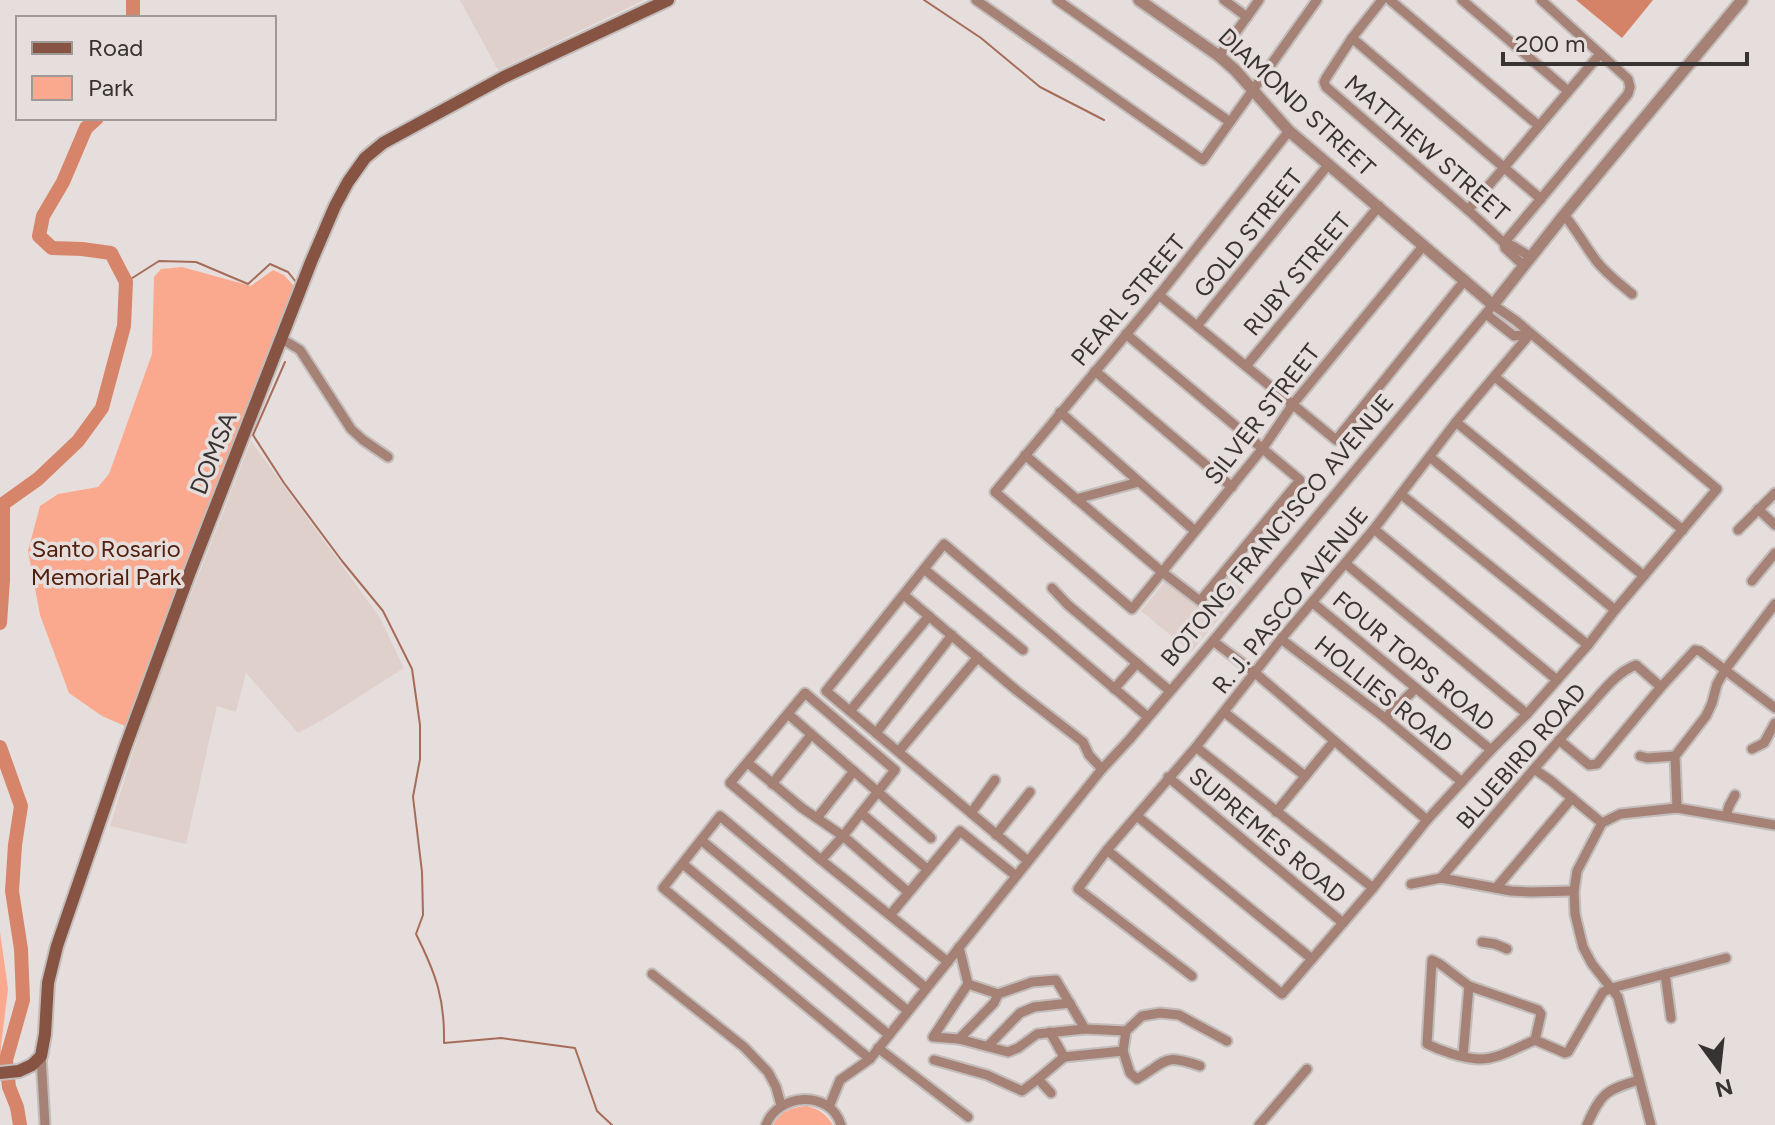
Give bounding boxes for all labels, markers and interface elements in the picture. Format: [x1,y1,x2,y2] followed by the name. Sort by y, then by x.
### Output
[16,16,276,120] legend
[1503,16,1747,66] scale bar
[1213,22,1381,182] street label: DIAMOND STREET
[1515,29,1586,58] text: 200 m
[88,33,143,62] text: Road
[1339,69,1515,227] street label: MATTHEW STREET
[88,73,134,102] text: Park
[1187,163,1309,303] street label: GOLD STREET
[1237,207,1357,341] street label: RUBY STREET
[1065,228,1191,372] street label: PEARL STREET
[1198,338,1326,490] street label: SILVER STREET
[1154,388,1400,672] street label: BOTONG FRANCISCO AVENUE
[183,407,243,499] street label: DOMSA
[1206,501,1374,699] street label: R. J. PASCO AVENUE
[31,534,182,591] park label: Santo Rosario Memorial Park
[1327,585,1501,737] street label: FOUR TOPS ROAD
[1309,629,1459,759] street label: HOLLIES ROAD
[1450,677,1592,835] street label: BLUEBIRD ROAD
[1183,761,1353,909] street label: SUPREMES ROAD
[1679,1029,1759,1109] north arrow
[1712,1073,1736,1103] text: N

